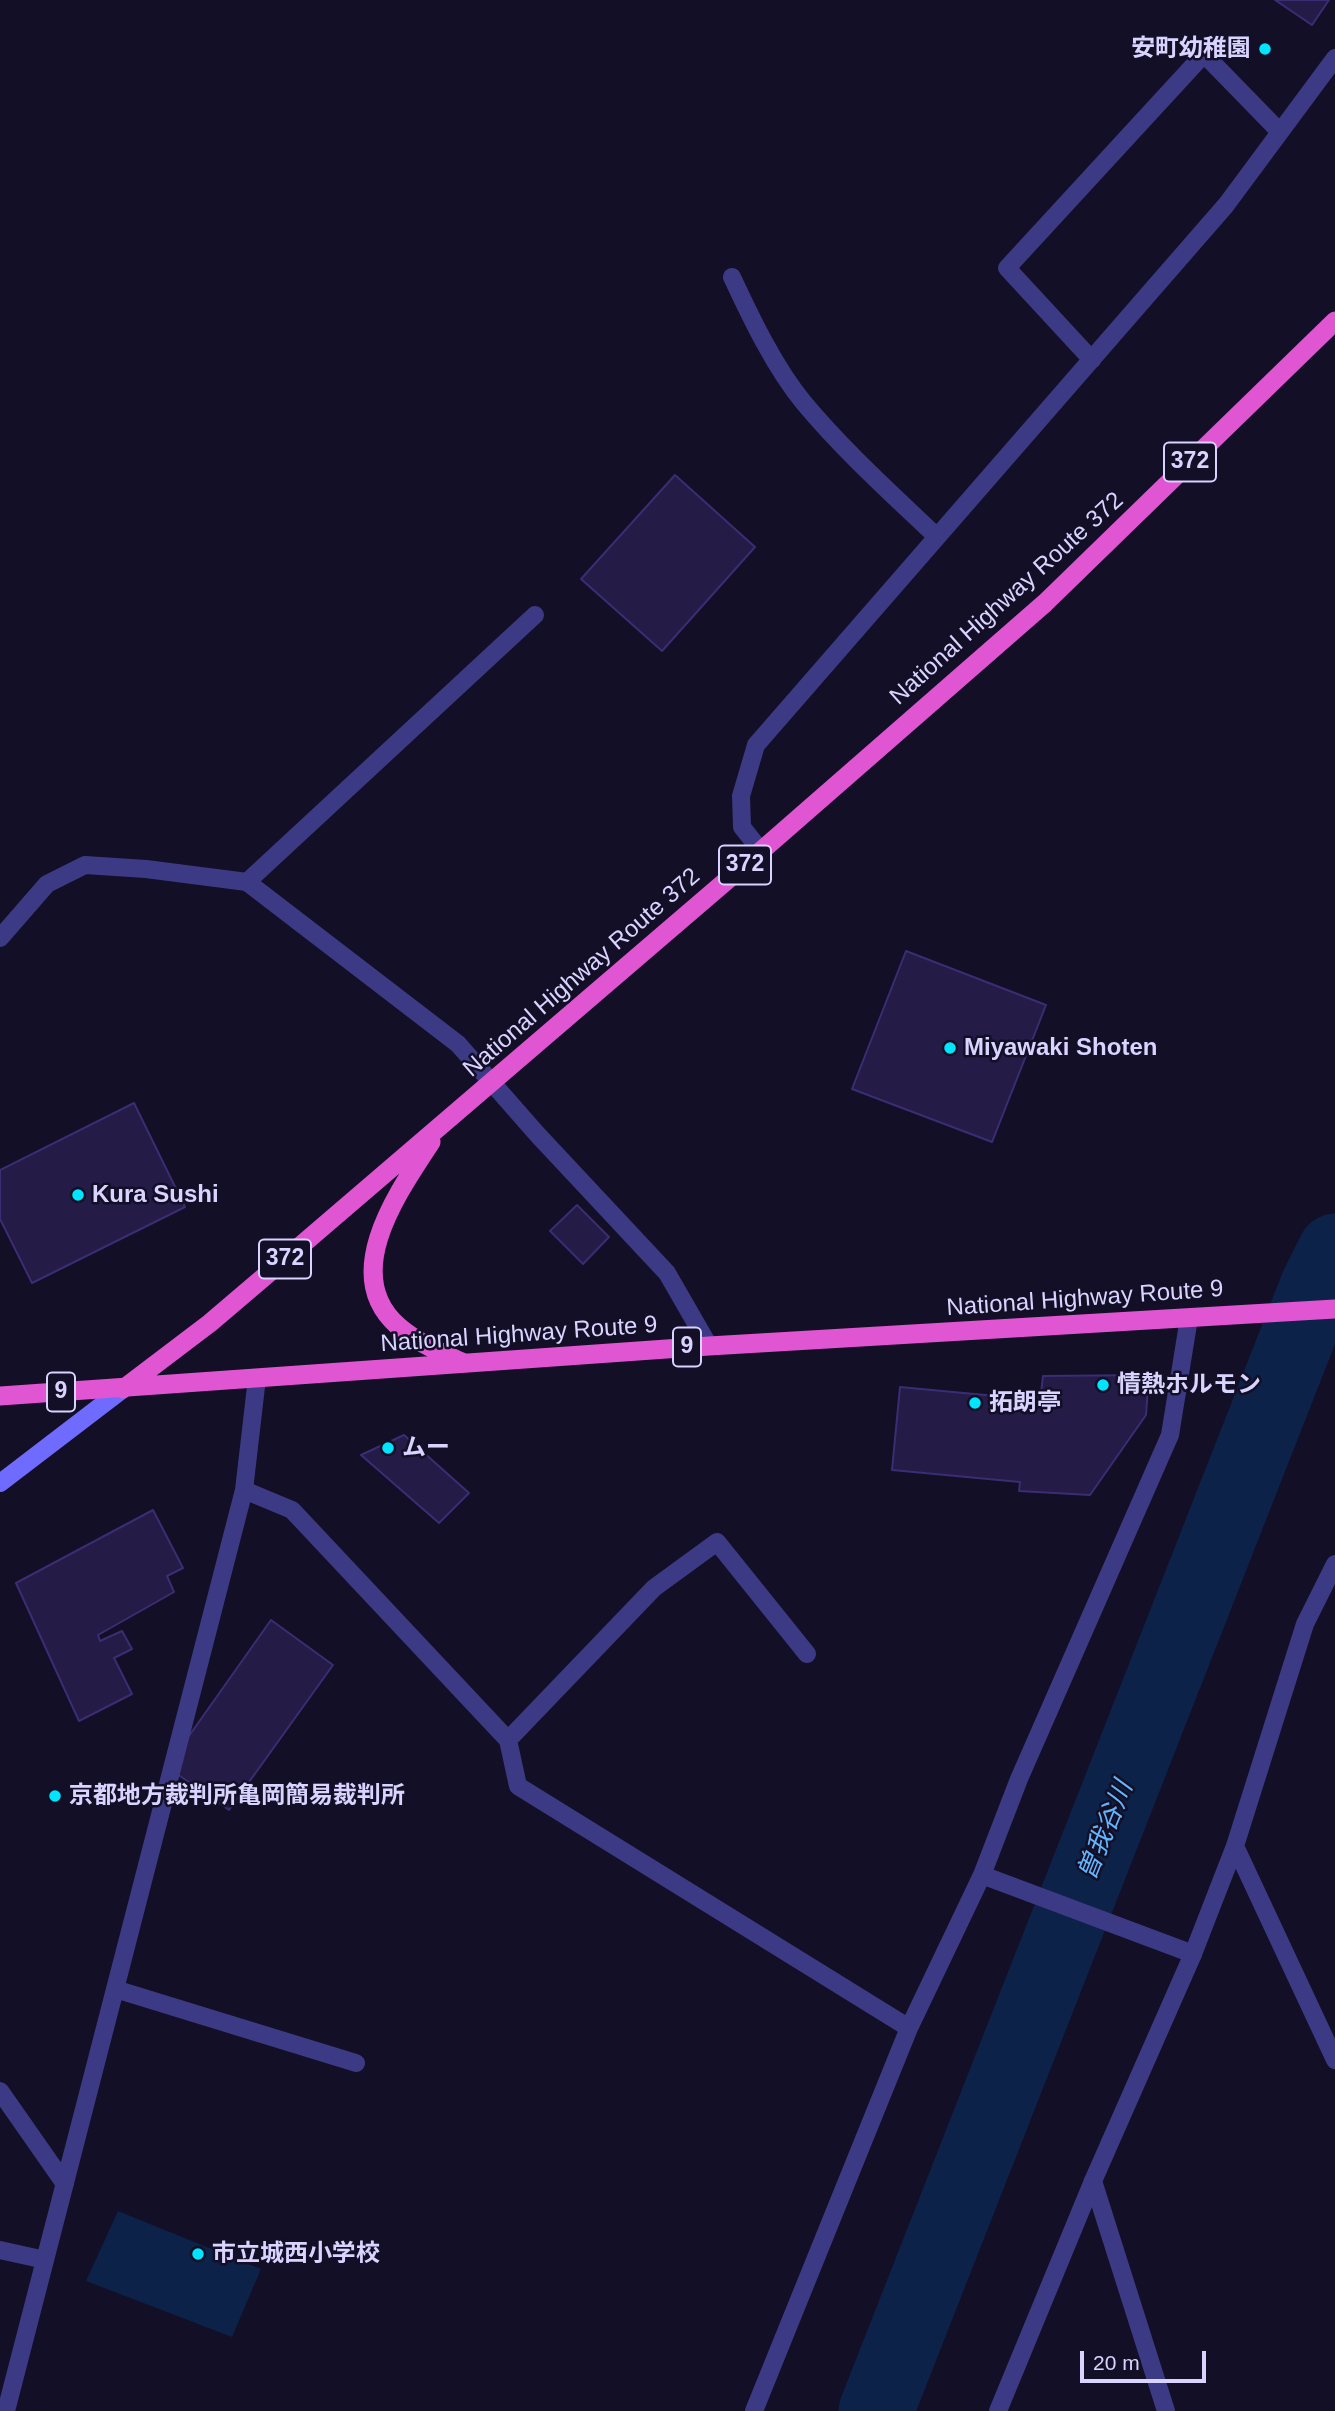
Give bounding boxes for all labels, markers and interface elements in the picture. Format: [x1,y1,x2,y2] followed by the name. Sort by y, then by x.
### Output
[1131,35,1251,63] place label: 安町幼稚園
[1257,41,1273,57] marker: 安町幼稚園
[1164,442,1216,482] road number: 372
[884,487,1130,711] street label: National Highway Route 372
[719,846,771,884] road number: 372
[458,862,706,1084] street label: National Highway Route 372
[964,1034,1157,1062] place label: Miyawaki Shoten
[942,1040,958,1056] marker: Miyawaki Shoten
[92,1181,219,1209] place label: Kura Sushi
[70,1187,86,1203] marker: Kura Sushi
[259,1240,311,1278] road number: 372
[946,1275,1224,1323] street label: National Highway Route 9
[380,1311,658,1359] street label: National Highway Route 9
[673,1328,701,1366] road number: 9
[1117,1371,1261,1399] place label: 情熱ホルモン
[47,1372,75,1412] road number: 9
[1095,1377,1111,1393] marker: 情熱ホルモン
[989,1389,1061,1417] place label: 拓朗亭
[967,1395,983,1411] marker: 拓朗亭
[402,1434,450,1462] place label: ムー
[380,1440,396,1456] marker: ムー
[1072,1777,1140,1885] water label: 曽我谷川
[69,1782,405,1810] place label: 京都地方裁判所亀岡簡易裁判所
[47,1788,63,1804] marker: 京都地方裁判所亀岡簡易裁判所
[212,2240,380,2268] place label: 市立城西小学校
[190,2246,206,2262] marker: 市立城西小学校
[1083,2338,1209,2382] scale bar
[1093,2351,1140,2374] text: 20 m

